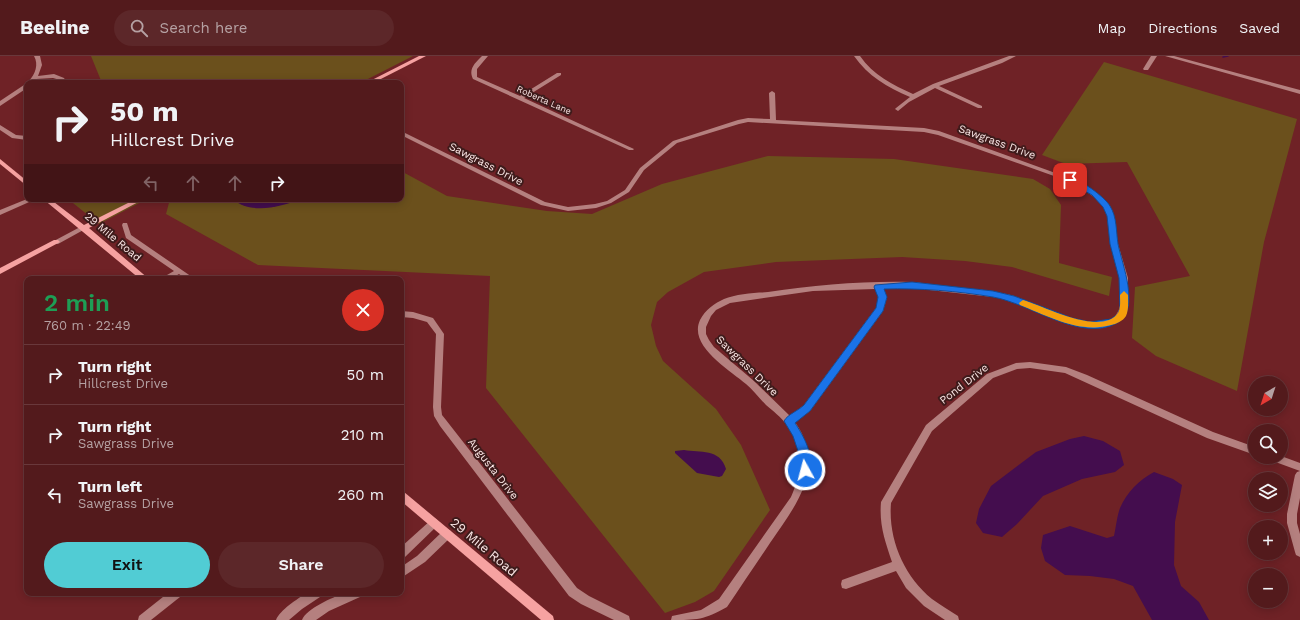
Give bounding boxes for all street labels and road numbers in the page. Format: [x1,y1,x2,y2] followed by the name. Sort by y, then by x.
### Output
[515,84,573,116] street label: Roberta Lane
[957,122,1037,162] street label: Sawgrass Drive
[447,140,525,188] street label: Sawgrass Drive
[82,210,144,264] street label: 29 Mile Road
[713,333,781,399] street label: Sawgrass Drive
[937,361,991,407] street label: Pond Drive
[465,436,521,502] street label: Augusta Drive
[448,515,520,579] street label: 29 Mile Road

